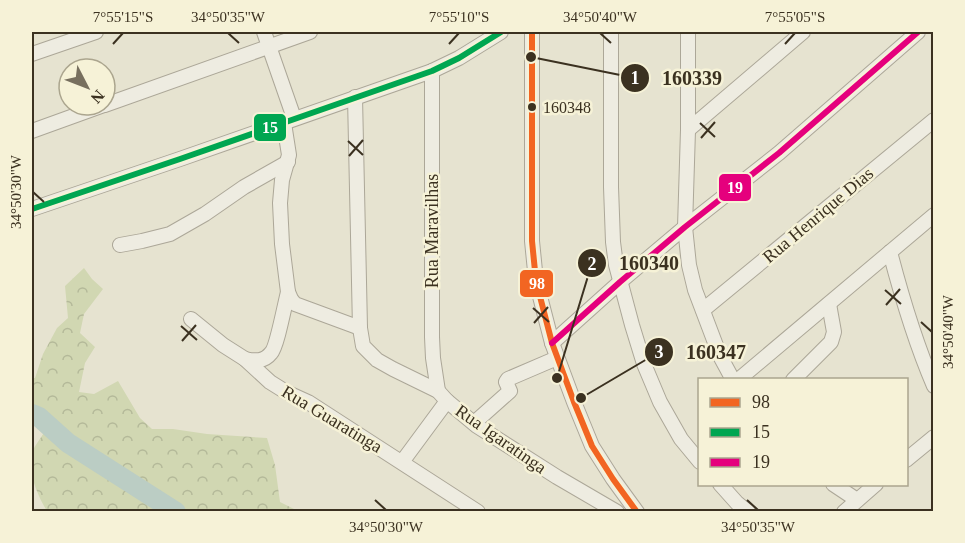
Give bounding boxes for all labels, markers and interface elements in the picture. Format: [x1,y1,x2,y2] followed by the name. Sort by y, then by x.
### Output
[93,9,153,25] text: 7°55'15"S
[191,9,266,25] text: 34°50'35"W
[429,9,489,25] text: 7°55'10"S
[563,9,638,25] text: 34°50'40"W
[765,9,825,25] text: 7°55'05"S
[57,57,117,117] north arrow
[620,59,734,97] callout: 160339
[662,67,722,89] text: 160339
[631,68,640,88] text: 1
[87,87,108,107] text: N
[543,99,591,116] place label: 160348
[526,101,538,113] marker: 160348
[253,113,287,142] line badge: 15
[262,119,278,136] text: 15
[8,154,24,229] text: 34°50'30"W
[759,163,877,267] street label: Rua Henrique Dias
[718,173,752,202] line badge: 19
[422,174,442,288] street label: Rua Maravilhas
[727,179,743,196] text: 19
[577,244,691,282] callout: 160340
[619,252,679,274] text: 160340
[588,254,597,274] text: 2
[519,269,554,298] line badge: 98
[529,275,545,292] text: 98
[940,294,956,369] text: 34°50'40"W
[644,333,758,371] callout: 160347
[686,341,746,363] text: 160347
[655,342,664,362] text: 3
[698,378,908,486] legend
[278,381,386,457] street label: Rua Guaratinga
[752,392,770,412] text: 98
[452,400,550,478] street label: Rua Igaratinga
[752,422,770,442] text: 15
[752,452,770,472] text: 19
[349,519,424,535] text: 34°50'30"W
[721,519,796,535] text: 34°50'35"W

